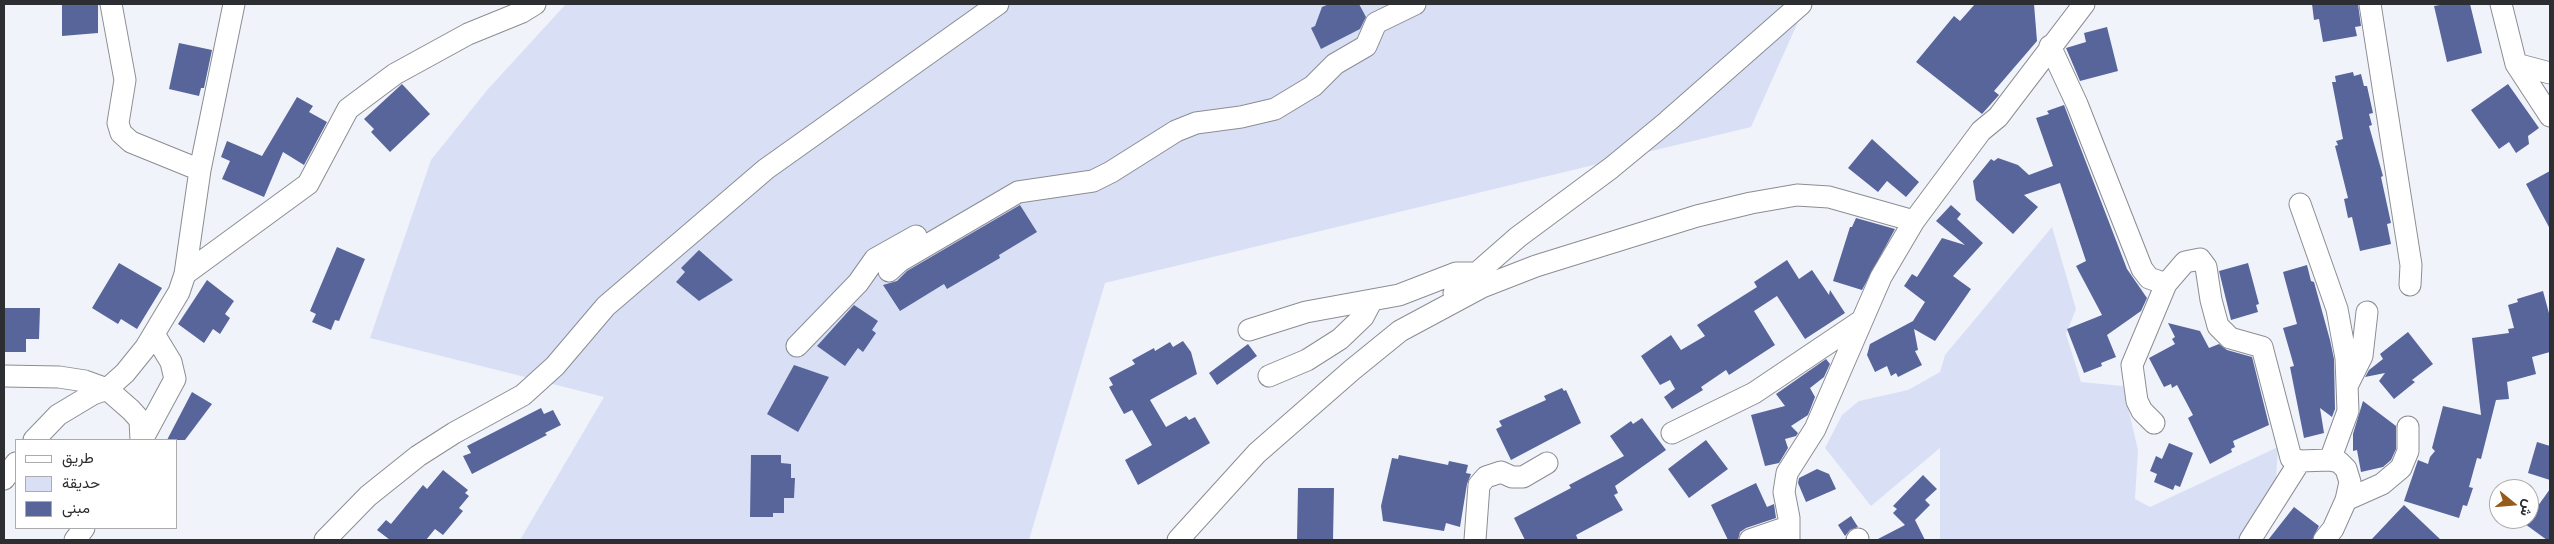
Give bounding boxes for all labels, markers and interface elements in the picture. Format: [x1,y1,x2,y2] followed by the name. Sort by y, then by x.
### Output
[15,439,178,529] legend
[62,447,94,469] text: طريق
[62,472,100,494] text: حديقة
[2489,479,2539,529] north arrow
[62,497,90,519] text: مبنى
[2515,497,2539,519] text: ش

